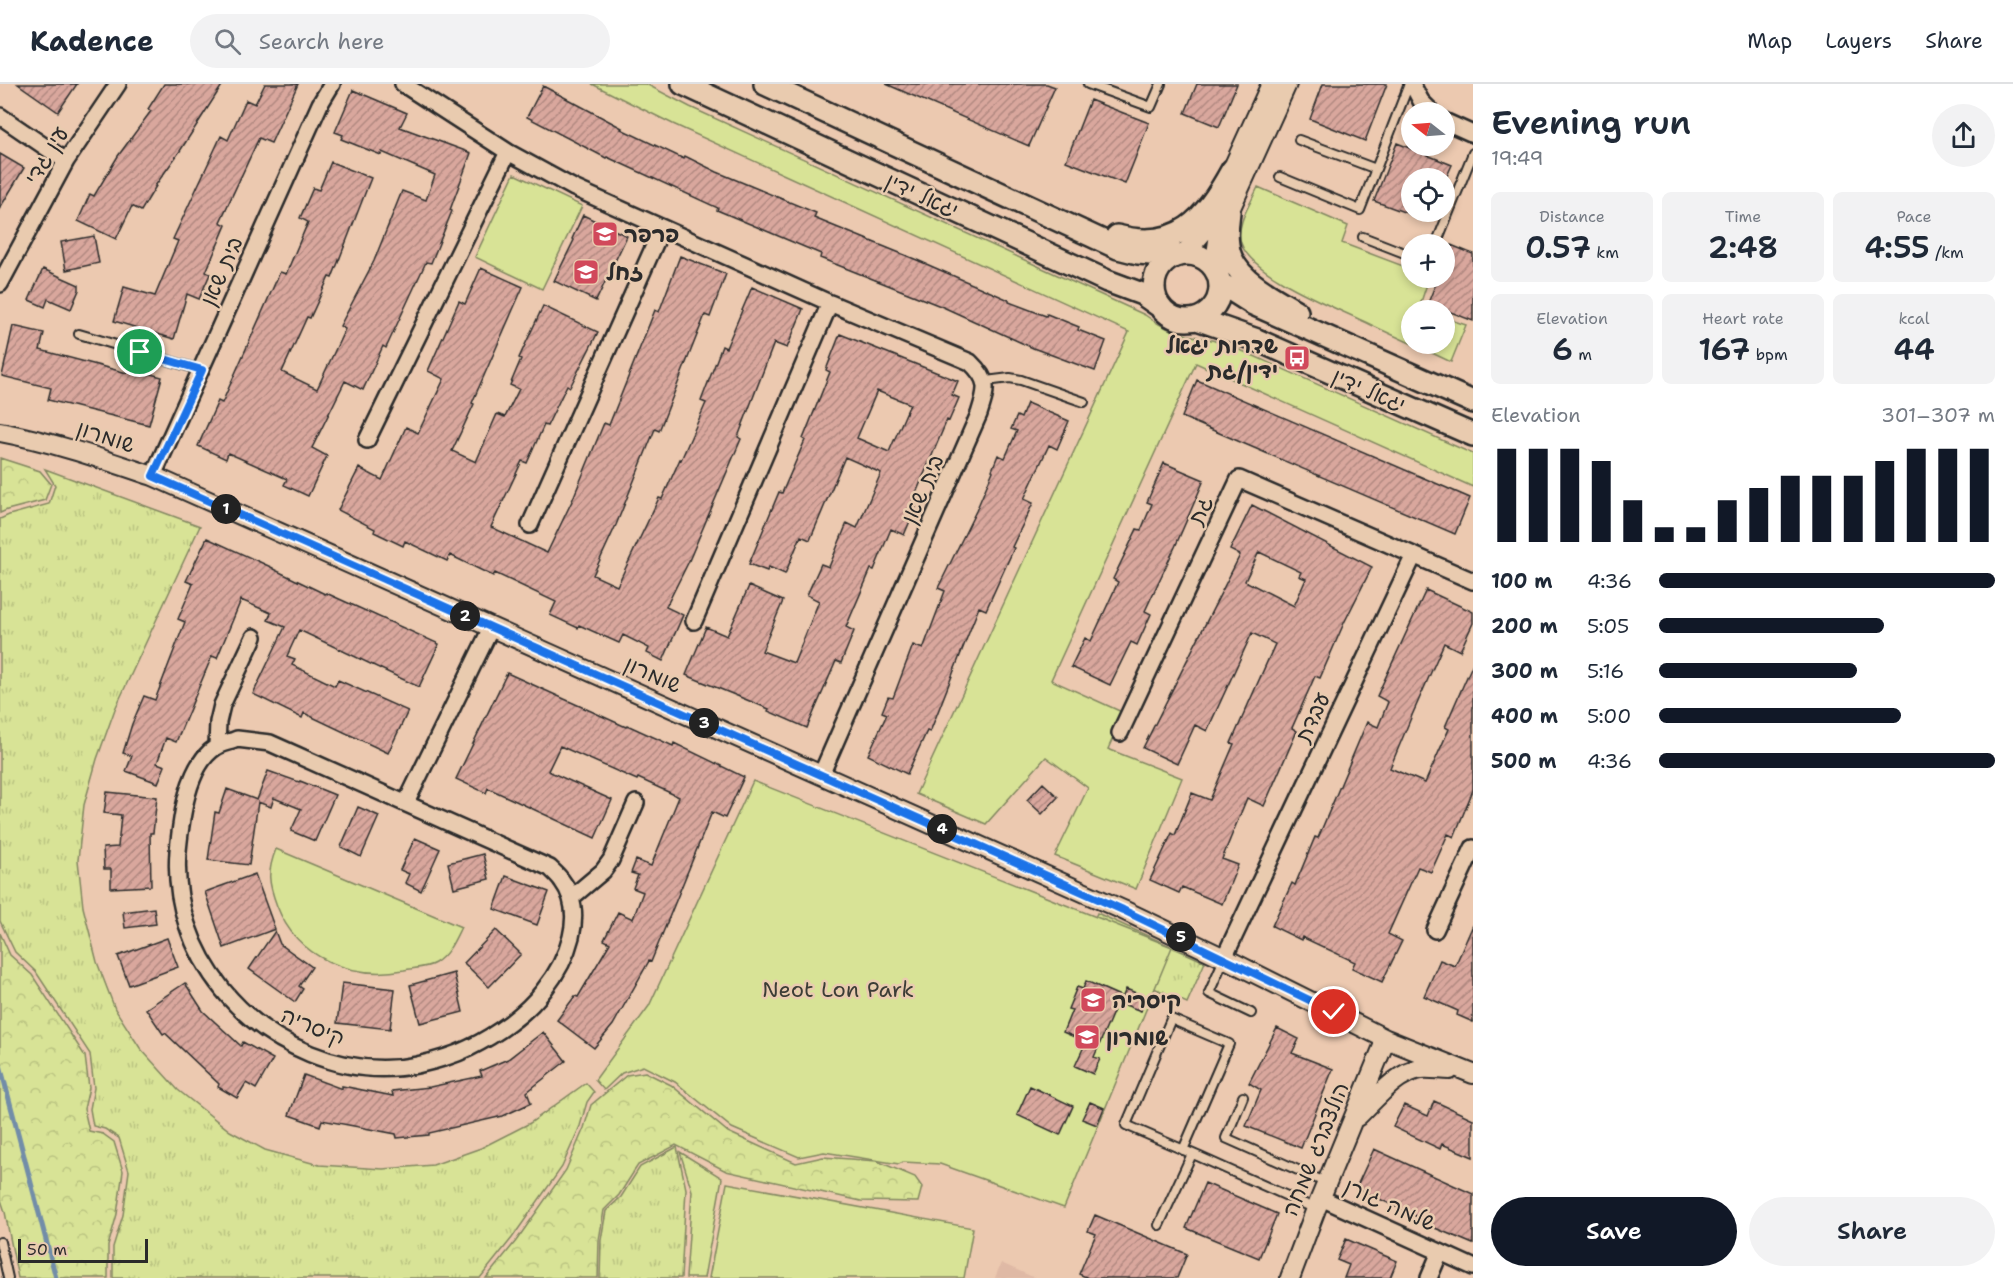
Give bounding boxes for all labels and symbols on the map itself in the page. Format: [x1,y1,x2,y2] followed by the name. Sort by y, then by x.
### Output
[1401,102,1455,156] north arrow
[18,121,75,190] street label: עין גדי
[881,166,963,225] street label: יגאל ידין
[590,219,620,249] school or university icon: פרפר
[624,220,679,249] place label: פרפר
[193,232,250,310] street label: בית שאן
[571,257,601,287] school or university icon: זחל
[606,258,644,287] place label: זחל
[114,326,165,377] pin
[1166,331,1278,385] place label: שדרות יגאל ידין/גת
[1282,343,1312,373] bus stop icon: שדרות יגאל ידין/גת
[1328,362,1410,419] street label: יגאל ידין
[73,414,139,460] street label: שומרון
[894,450,951,528] street label: בית שאן
[1181,491,1220,530] street label: גת
[211,494,241,524] pin: 1
[450,601,480,631] pin: 2
[620,649,686,700] street label: שומרון
[1288,687,1337,748] street label: עבדת
[689,708,719,738] pin: 3
[927,814,957,844] pin: 4
[1166,922,1196,952] pin: 5
[762,975,914,1004] park label: Neot Lon Park
[1078,985,1108,1015] school or university icon: קיסריה
[1112,986,1181,1015] place label: קיסריה
[1308,986,1359,1037] pin
[277,1000,349,1053] street label: קיסריה
[1072,1022,1102,1052] school or university icon: שומרון
[1106,1023,1168,1052] place label: שומרון
[1275,1078,1356,1221] street label: הולצברג שמחה
[1339,1171,1441,1238] street label: שלמה גורן
[18,1236,148,1264] scale bar

